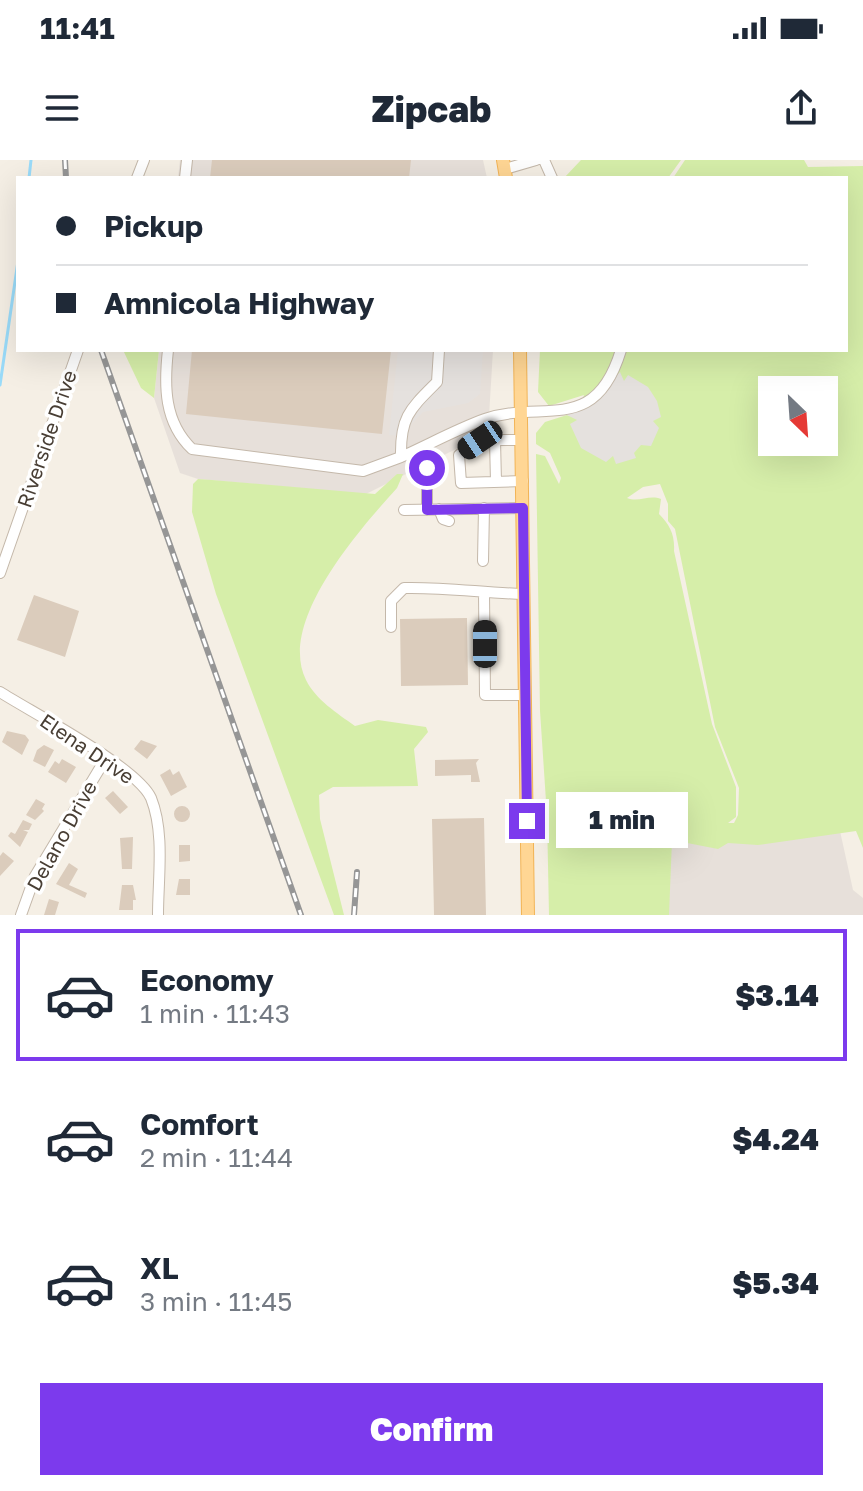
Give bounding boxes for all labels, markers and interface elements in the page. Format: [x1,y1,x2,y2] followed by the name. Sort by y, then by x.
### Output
[40,10,115,46] text: 11:41
[40,86,84,130] icon: menu
[779,86,823,130] icon: share
[372,87,491,130] text: Zipcab
[104,208,203,244] text: Pickup
[104,285,375,321] text: Amnicola Highway
[11,367,81,510] street label: Riverside Drive
[758,376,838,456] north arrow
[758,376,838,456] map controls
[453,417,507,463] car
[409,450,445,486] route start
[473,620,497,668] car
[36,708,139,788] street label: Elena Drive
[21,776,101,895] street label: Delano Drive
[555,793,687,849] callout: 1 min
[509,803,545,839] route end
[589,804,655,835] text: 1 min
[44,959,116,1031] icon: car
[140,962,274,998] text: Economy
[735,977,819,1013] text: $3.14
[140,998,290,1029] text: 1 min · 11:43
[44,1103,116,1175] icon: car
[140,1106,259,1142] text: Comfort
[732,1121,819,1157] text: $4.24
[140,1142,293,1173] text: 2 min · 11:44
[44,1247,116,1319] icon: car
[140,1250,179,1286] text: XL
[732,1265,819,1301] text: $5.34
[140,1286,292,1317] text: 3 min · 11:45
[40,1383,823,1475] button: Confirm

